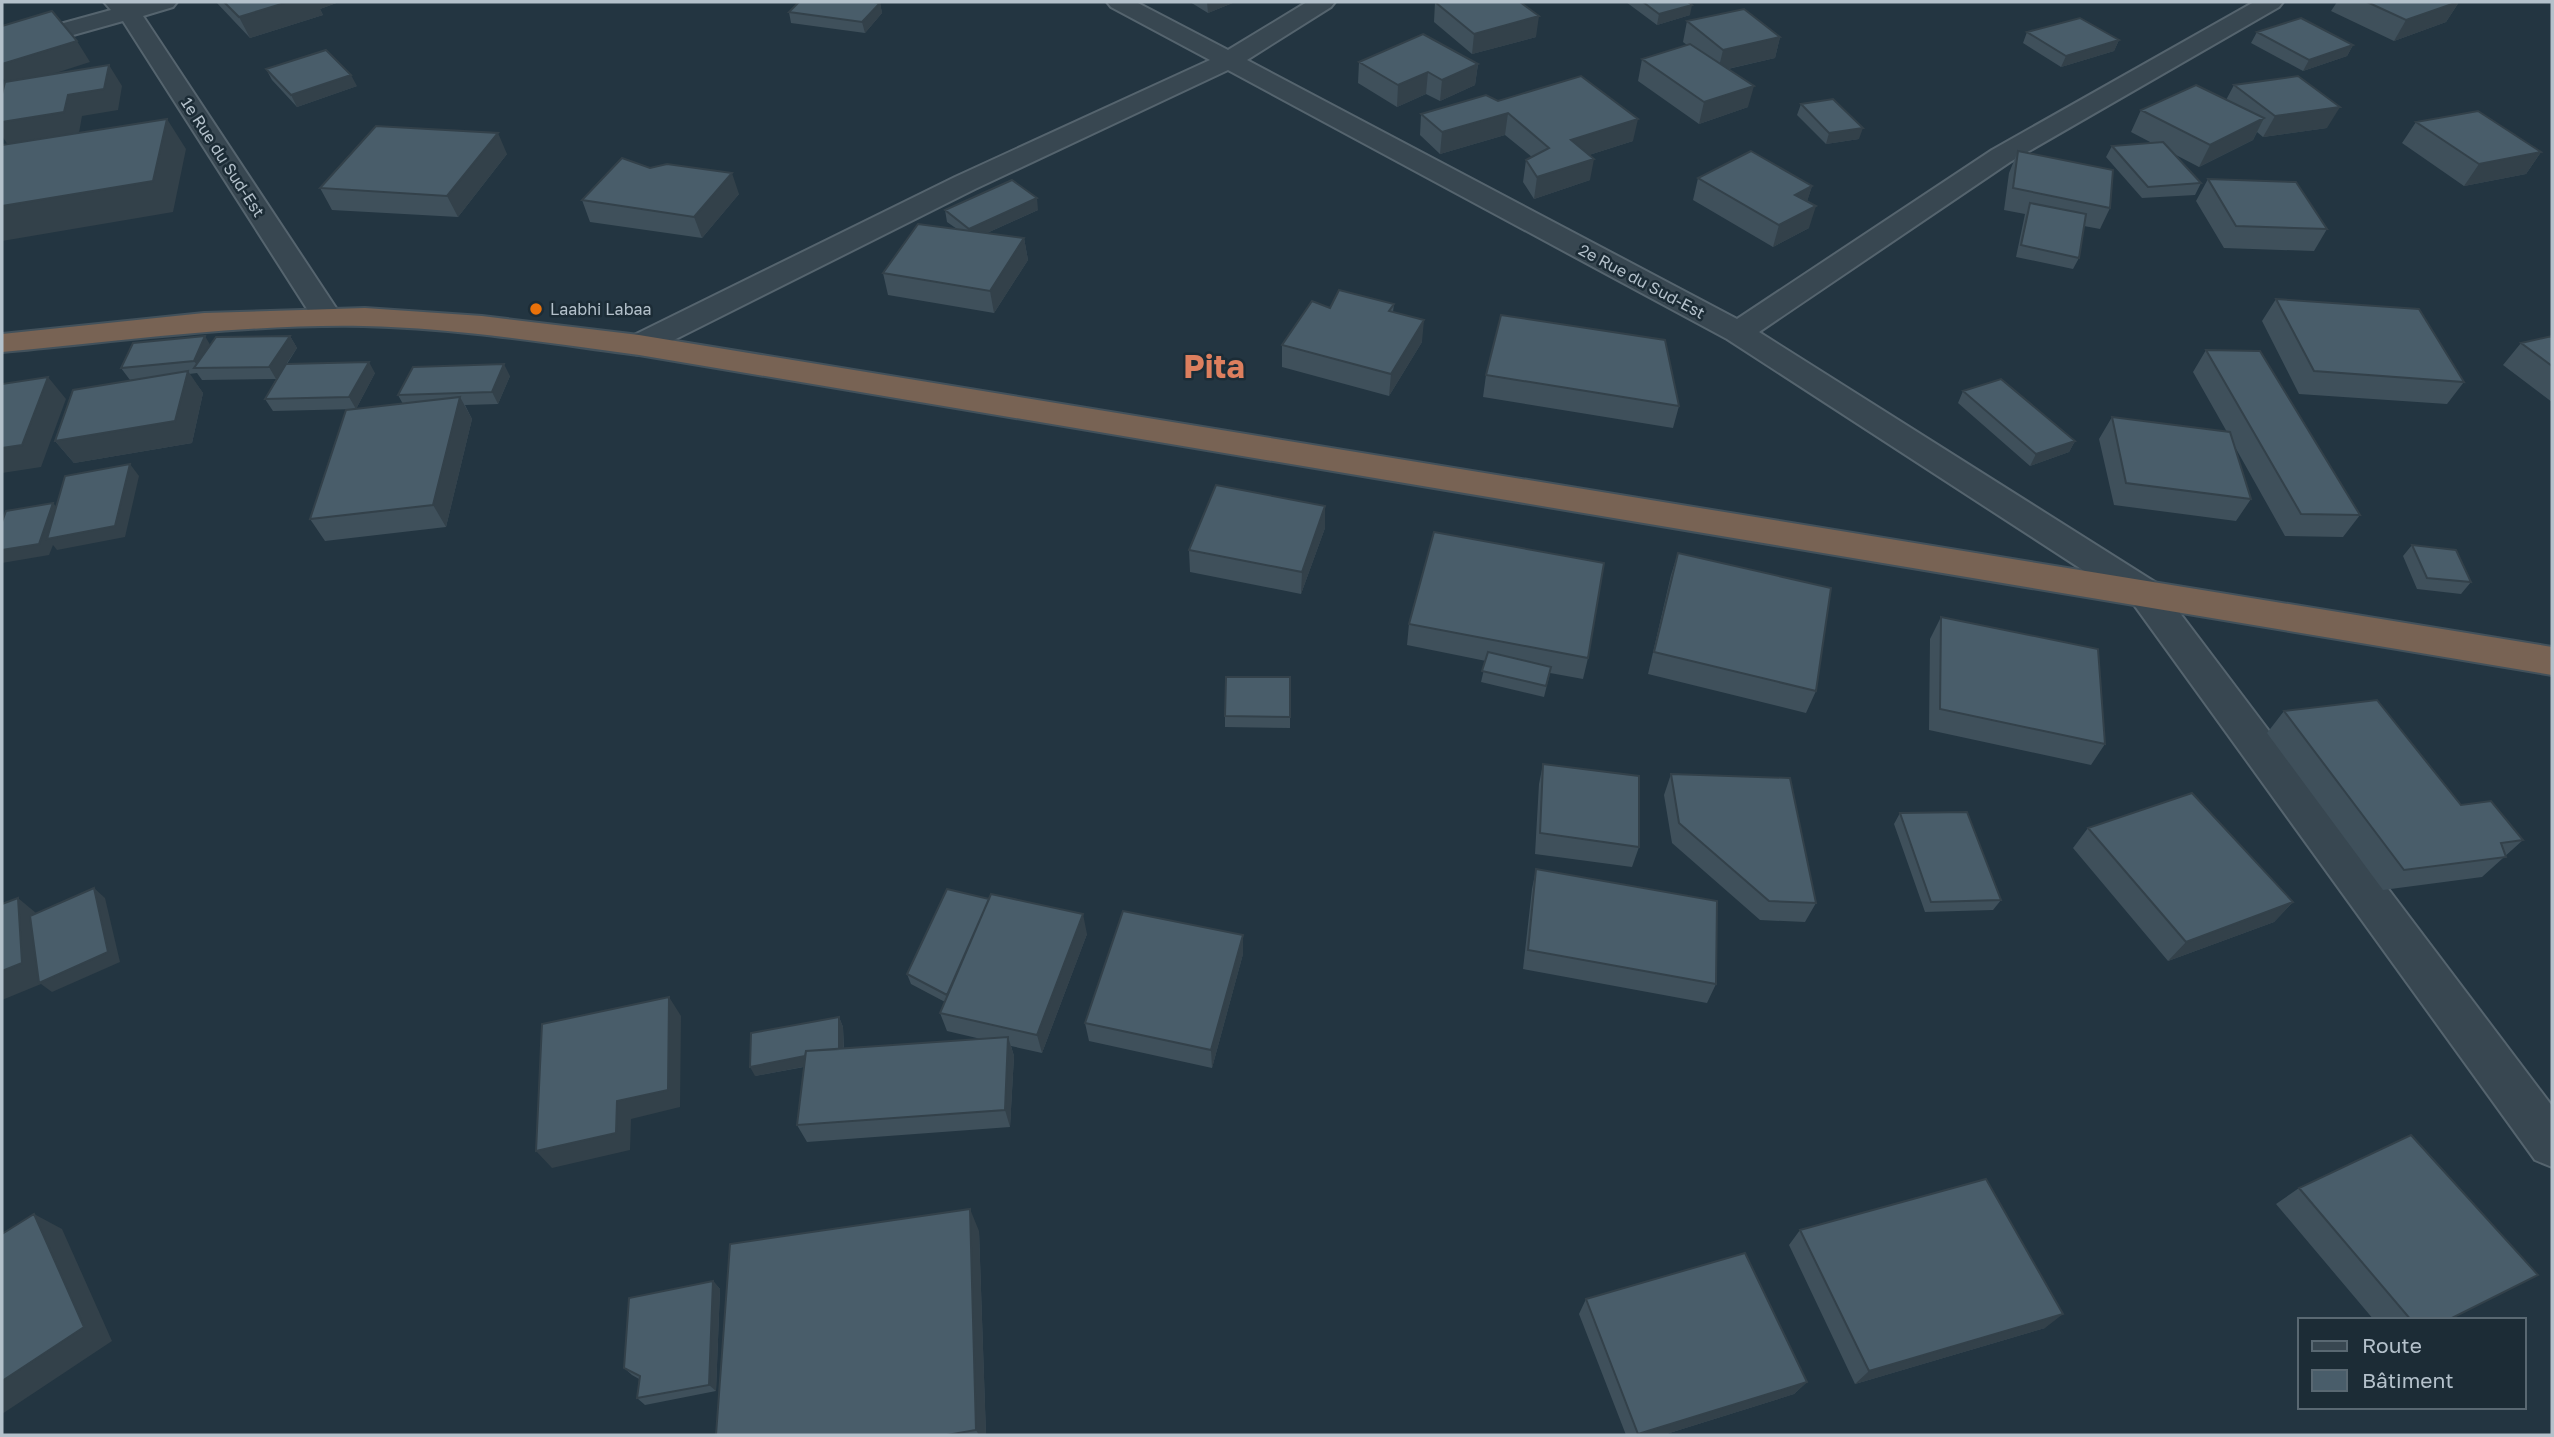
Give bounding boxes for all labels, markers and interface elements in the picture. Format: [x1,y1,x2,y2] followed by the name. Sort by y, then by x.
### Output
[177,93,269,221] street label: 1e Rue du Sud-Est
[1575,239,1709,323] street label: 2e Rue du Sud-Est
[550,299,652,319] place label: Laabhi Labaa
[528,301,544,317] marker: Laabhi Labaa
[1183,347,1245,385] district label: Pita
[2298,1318,2526,1409] legend
[2362,1332,2422,1358] text: Route
[2362,1367,2454,1393] text: Bâtiment

